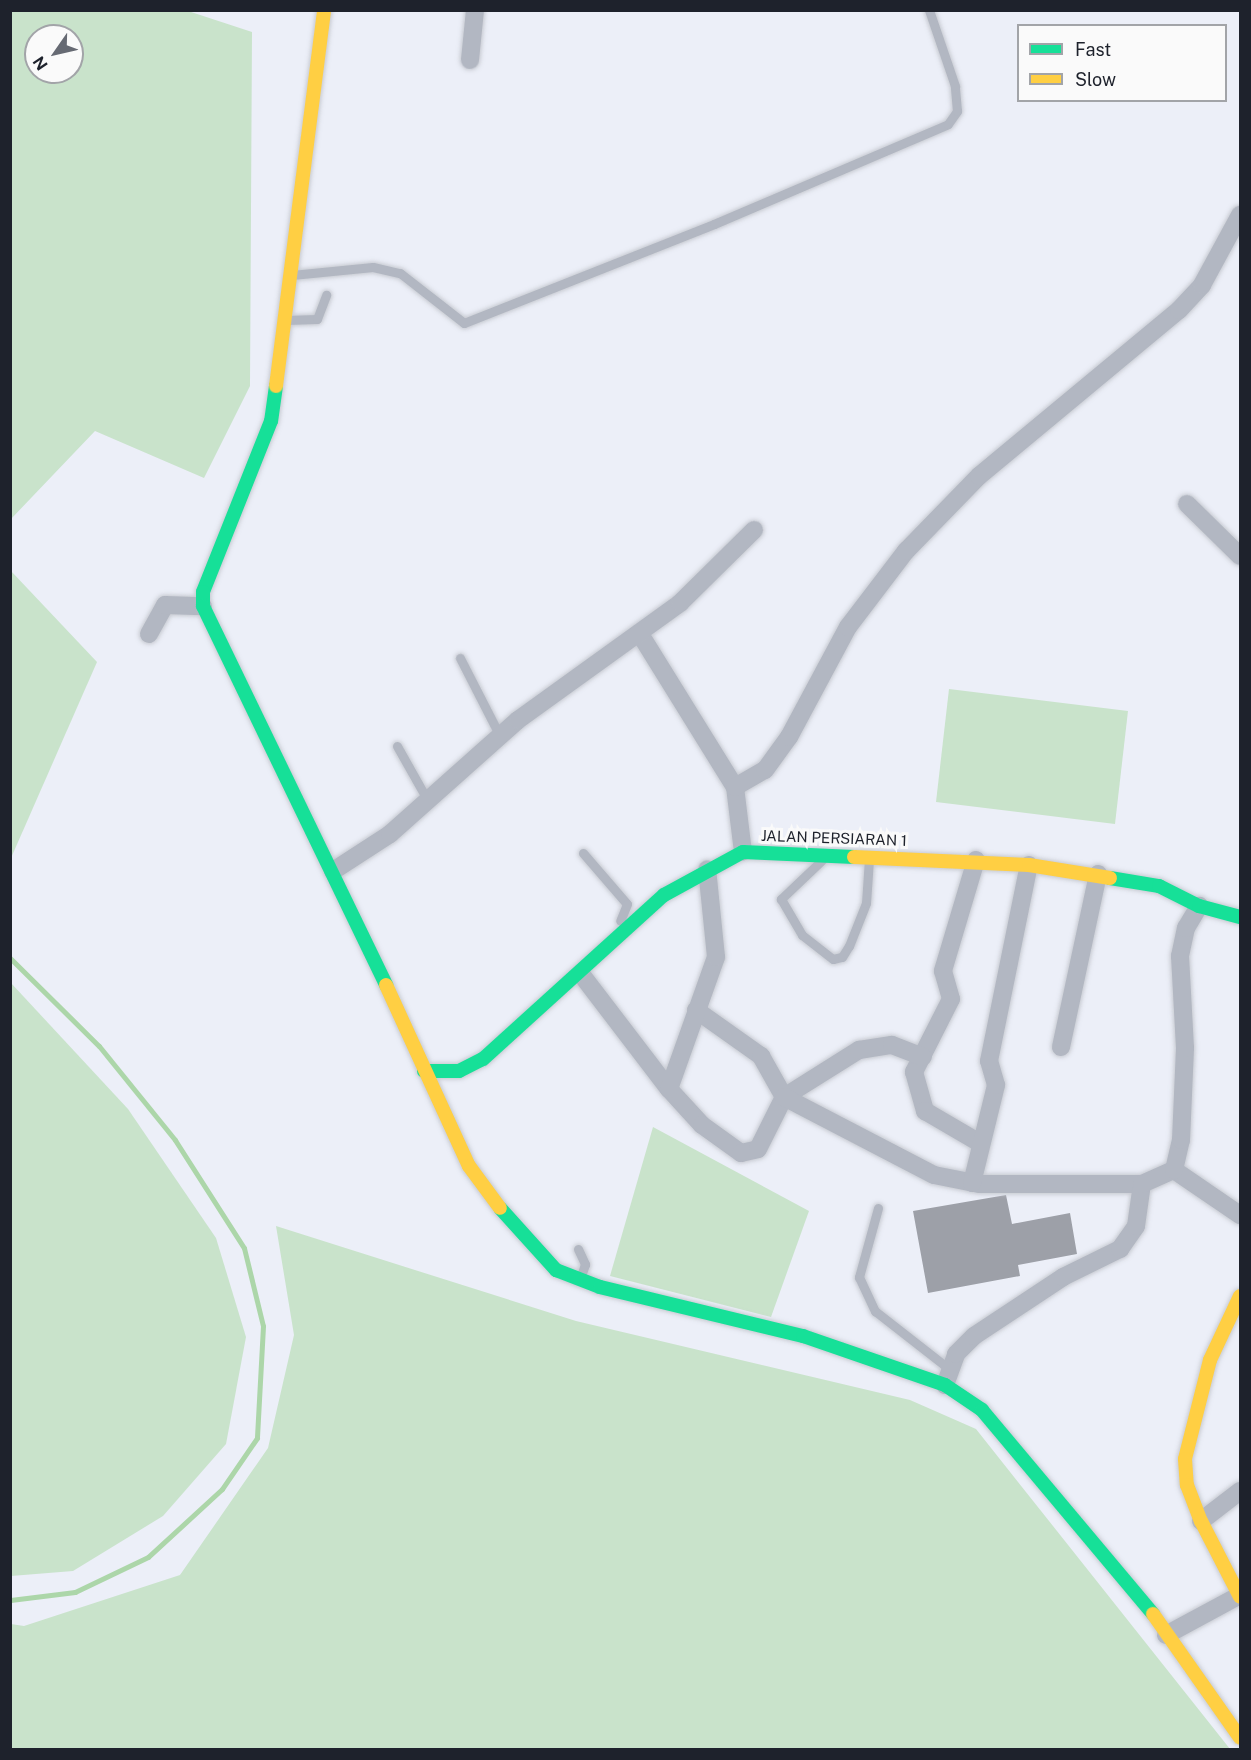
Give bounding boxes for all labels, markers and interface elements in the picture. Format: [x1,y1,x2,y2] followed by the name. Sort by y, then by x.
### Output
[24,24,84,84] north arrow
[1017,24,1227,102] legend
[1075,39,1111,60] text: Fast
[29,53,52,74] text: N
[1075,69,1116,90] text: Slow
[761,826,907,850] street label: JALAN PERSIARAN 1

